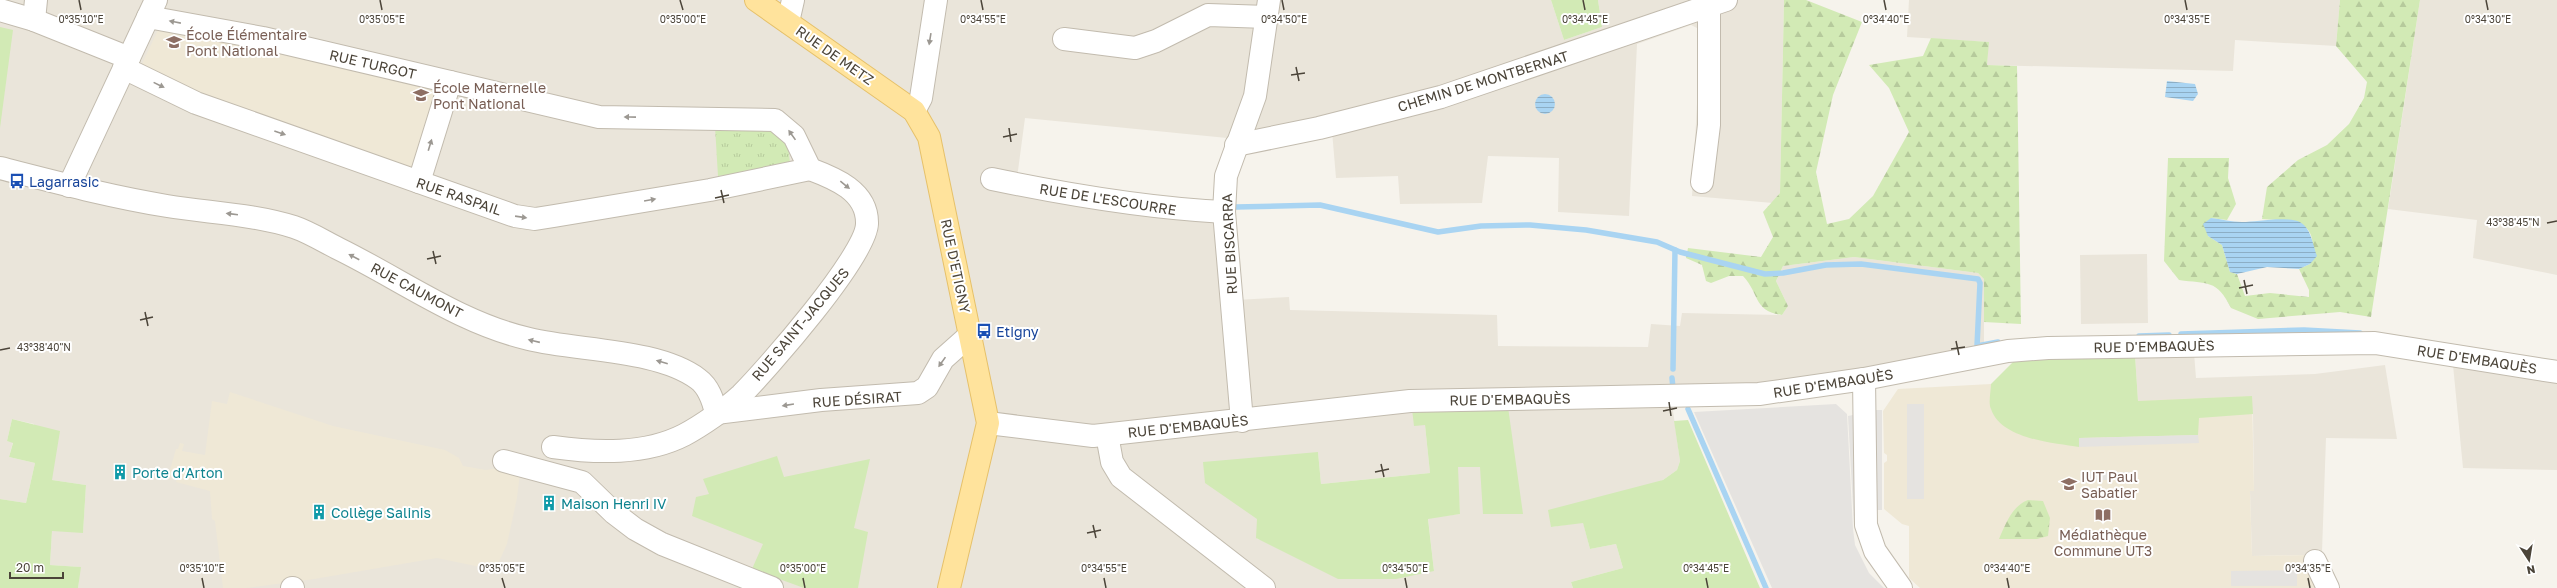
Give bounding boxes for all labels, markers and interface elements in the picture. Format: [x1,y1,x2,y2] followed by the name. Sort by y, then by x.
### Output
[59,13,104,25] text: 0°35'10"E
[359,13,405,25] text: 0°35'05"E
[660,13,706,25] text: 0°35'00"E
[960,13,1006,25] text: 0°34'55"E
[1261,13,1307,25] text: 0°34'50"E
[1562,13,1608,25] text: 0°34'45"E
[1863,13,1909,25] text: 0°34'40"E
[2164,13,2210,25] text: 0°34'35"E
[2465,13,2511,25] text: 0°34'30"E
[169,19,181,25] one-way arrow
[793,22,877,88] street label: RUE DE METZ
[186,26,307,59] place label: École Élémentaire Pont National
[927,32,933,45] one-way arrow
[165,33,183,51] school or university icon: École Élémentaire Pont National
[328,46,418,82] street label: RUE TURGOT
[1395,47,1571,115] street label: CHEMIN DE MONTBERNAT
[433,79,546,112] place label: École Maternelle Pont National
[153,82,165,88] one-way arrow
[412,86,430,104] school or university icon: École Maternelle Pont National
[623,114,636,120] one-way arrow
[788,129,796,140] one-way arrow
[274,130,286,136] one-way arrow
[427,138,433,150] one-way arrow
[8,172,26,190] bus stop icon: Lagarrasic
[29,173,99,190] place label: Lagarrasic
[414,173,504,219] street label: RUE RASPAIL
[1038,180,1178,218] street label: RUE DE L'ESCOURRE
[840,181,851,189] one-way arrow
[1218,192,1240,295] street label: RUE BISCARRA
[644,197,656,203] one-way arrow
[226,211,238,218] one-way arrow
[515,214,527,220] one-way arrow
[2486,216,2540,228] text: 43°38'45"N
[938,217,974,315] street label: RUE D'ETIGNY
[348,253,360,260] one-way arrow
[368,259,466,322] street label: RUE CAUMONT
[748,264,852,384] street label: RUE SAINT-JACQUES
[975,322,993,340] bus stop icon: Etigny
[996,323,1039,340] place label: Etigny
[2093,336,2215,356] street label: RUE D'EMBAQUÈS
[528,337,540,343] one-way arrow
[17,341,71,353] text: 43°38'40"N
[2416,341,2538,377] street label: RUE D'EMBAQUÈS
[938,356,946,367] one-way arrow
[656,359,668,365] one-way arrow
[1772,365,1894,401] street label: RUE D'EMBAQUÈS
[812,387,903,411] street label: RUE DÉSIRAT
[1449,389,1571,409] street label: RUE D'EMBAQUÈS
[782,402,794,408] one-way arrow
[1127,411,1249,441] street label: RUE D'EMBAQUÈS
[111,463,129,481] building icon: Porte d’Arton
[132,464,223,481] place label: Porte d’Arton
[2081,468,2138,501] place label: IUT Paul Sabatier
[2060,475,2078,493] school or university icon: IUT Paul Sabatier
[540,494,558,512] building icon: Maison Henri IV
[561,495,667,512] place label: Maison Henri IV
[310,503,328,521] building icon: Collège Salinis
[331,504,431,521] place label: Collège Salinis
[2094,506,2112,524] library icon: Médiathèque Commune UT3
[2054,526,2152,559] place label: Médiathèque Commune UT3
[2509,540,2549,580] north arrow
[10,554,63,580] scale bar
[16,560,44,575] text: 20 m
[180,562,225,574] text: 0°35'10"E
[479,562,525,574] text: 0°35'05"E
[780,562,826,574] text: 0°35'00"E
[1081,562,1127,574] text: 0°34'55"E
[1382,562,1428,574] text: 0°34'50"E
[1683,562,1729,574] text: 0°34'45"E
[1984,562,2030,574] text: 0°34'40"E
[2285,562,2331,574] text: 0°34'35"E
[2526,563,2537,577] text: N

